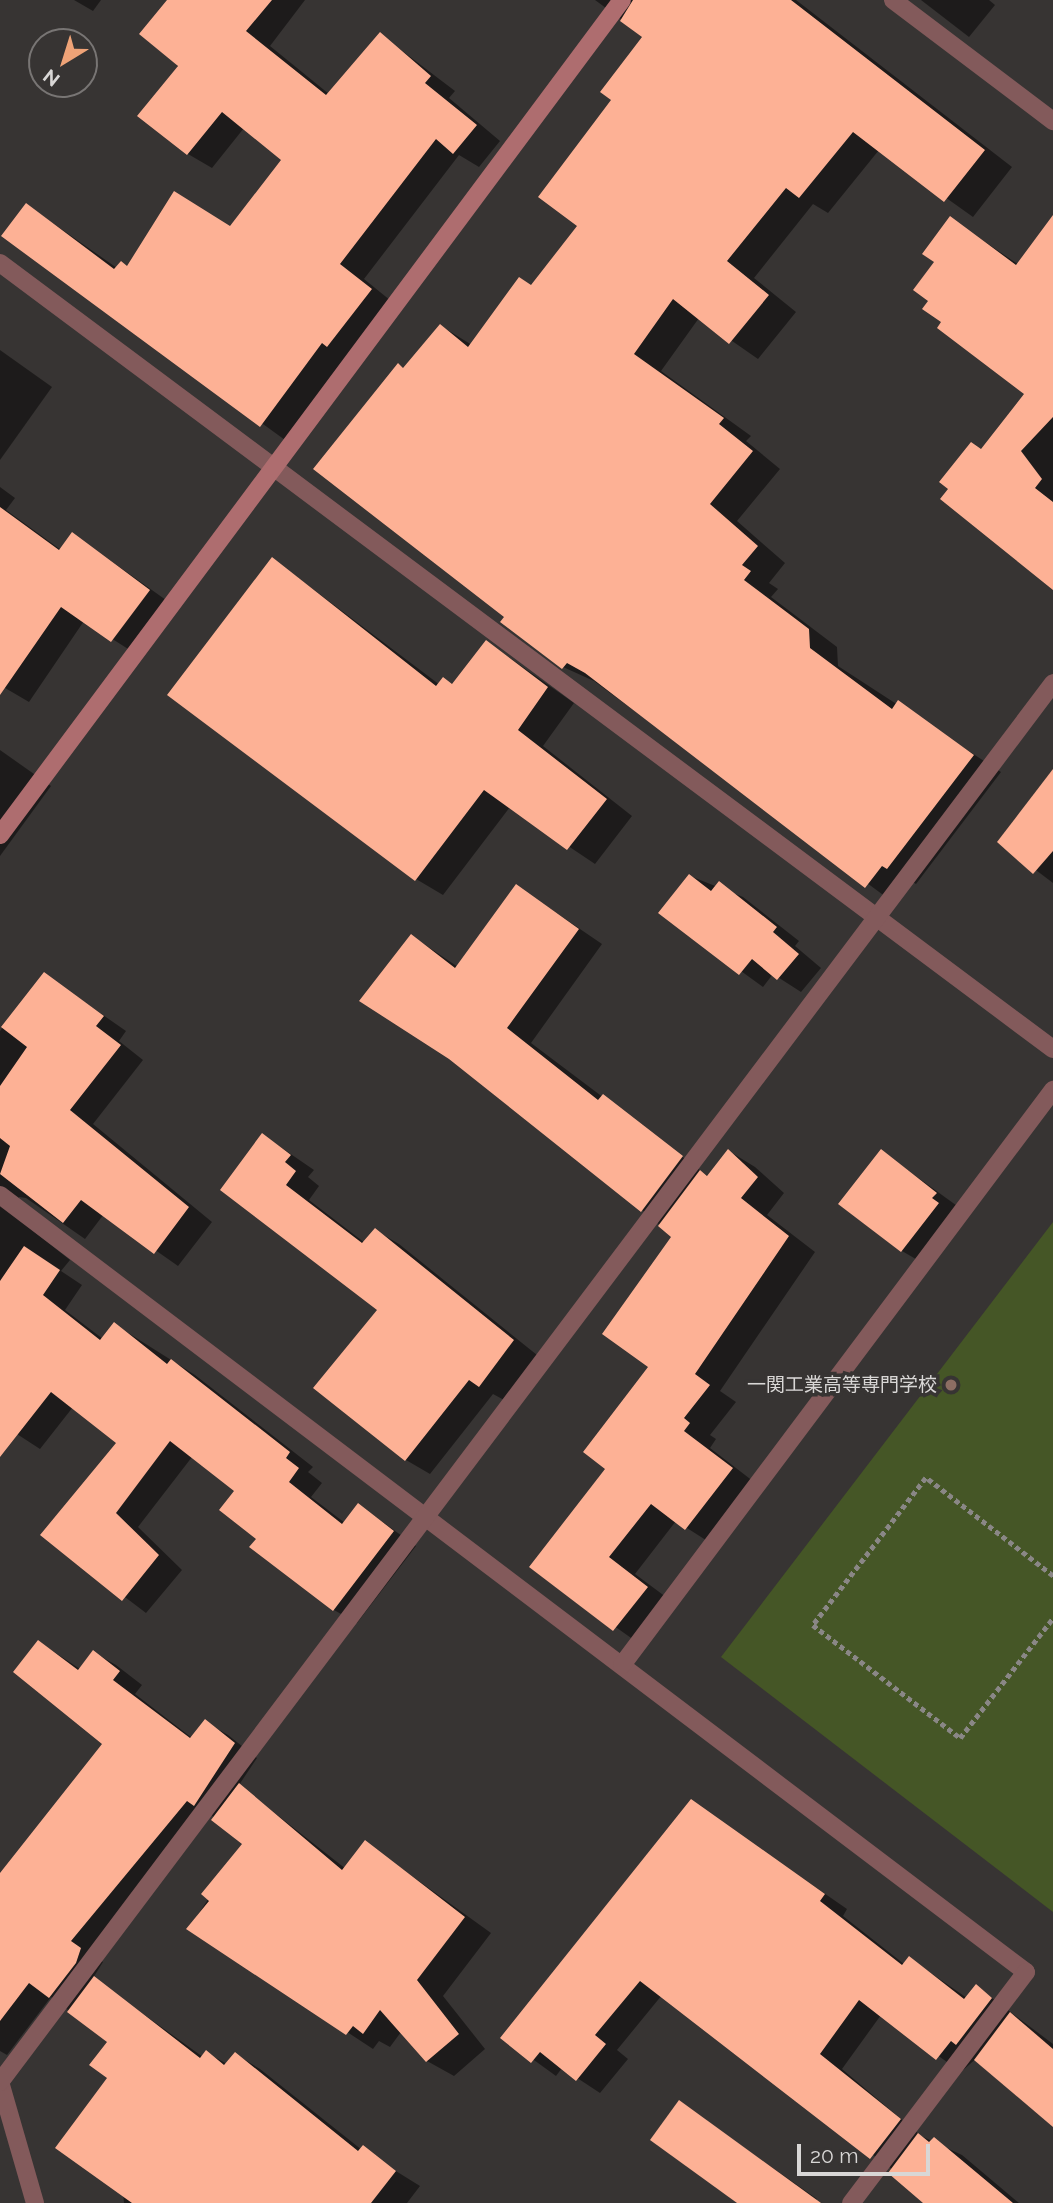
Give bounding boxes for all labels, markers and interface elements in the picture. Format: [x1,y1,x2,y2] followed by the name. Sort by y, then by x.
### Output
[28,28,98,98] north arrow
[39,65,64,91] text: N
[747,1374,937,1396] place label: 一関工業高等専門学校
[943,1377,959,1393] marker: 一関工業高等専門学校
[801,2130,934,2174] scale bar
[810,2143,858,2168] text: 20 m

